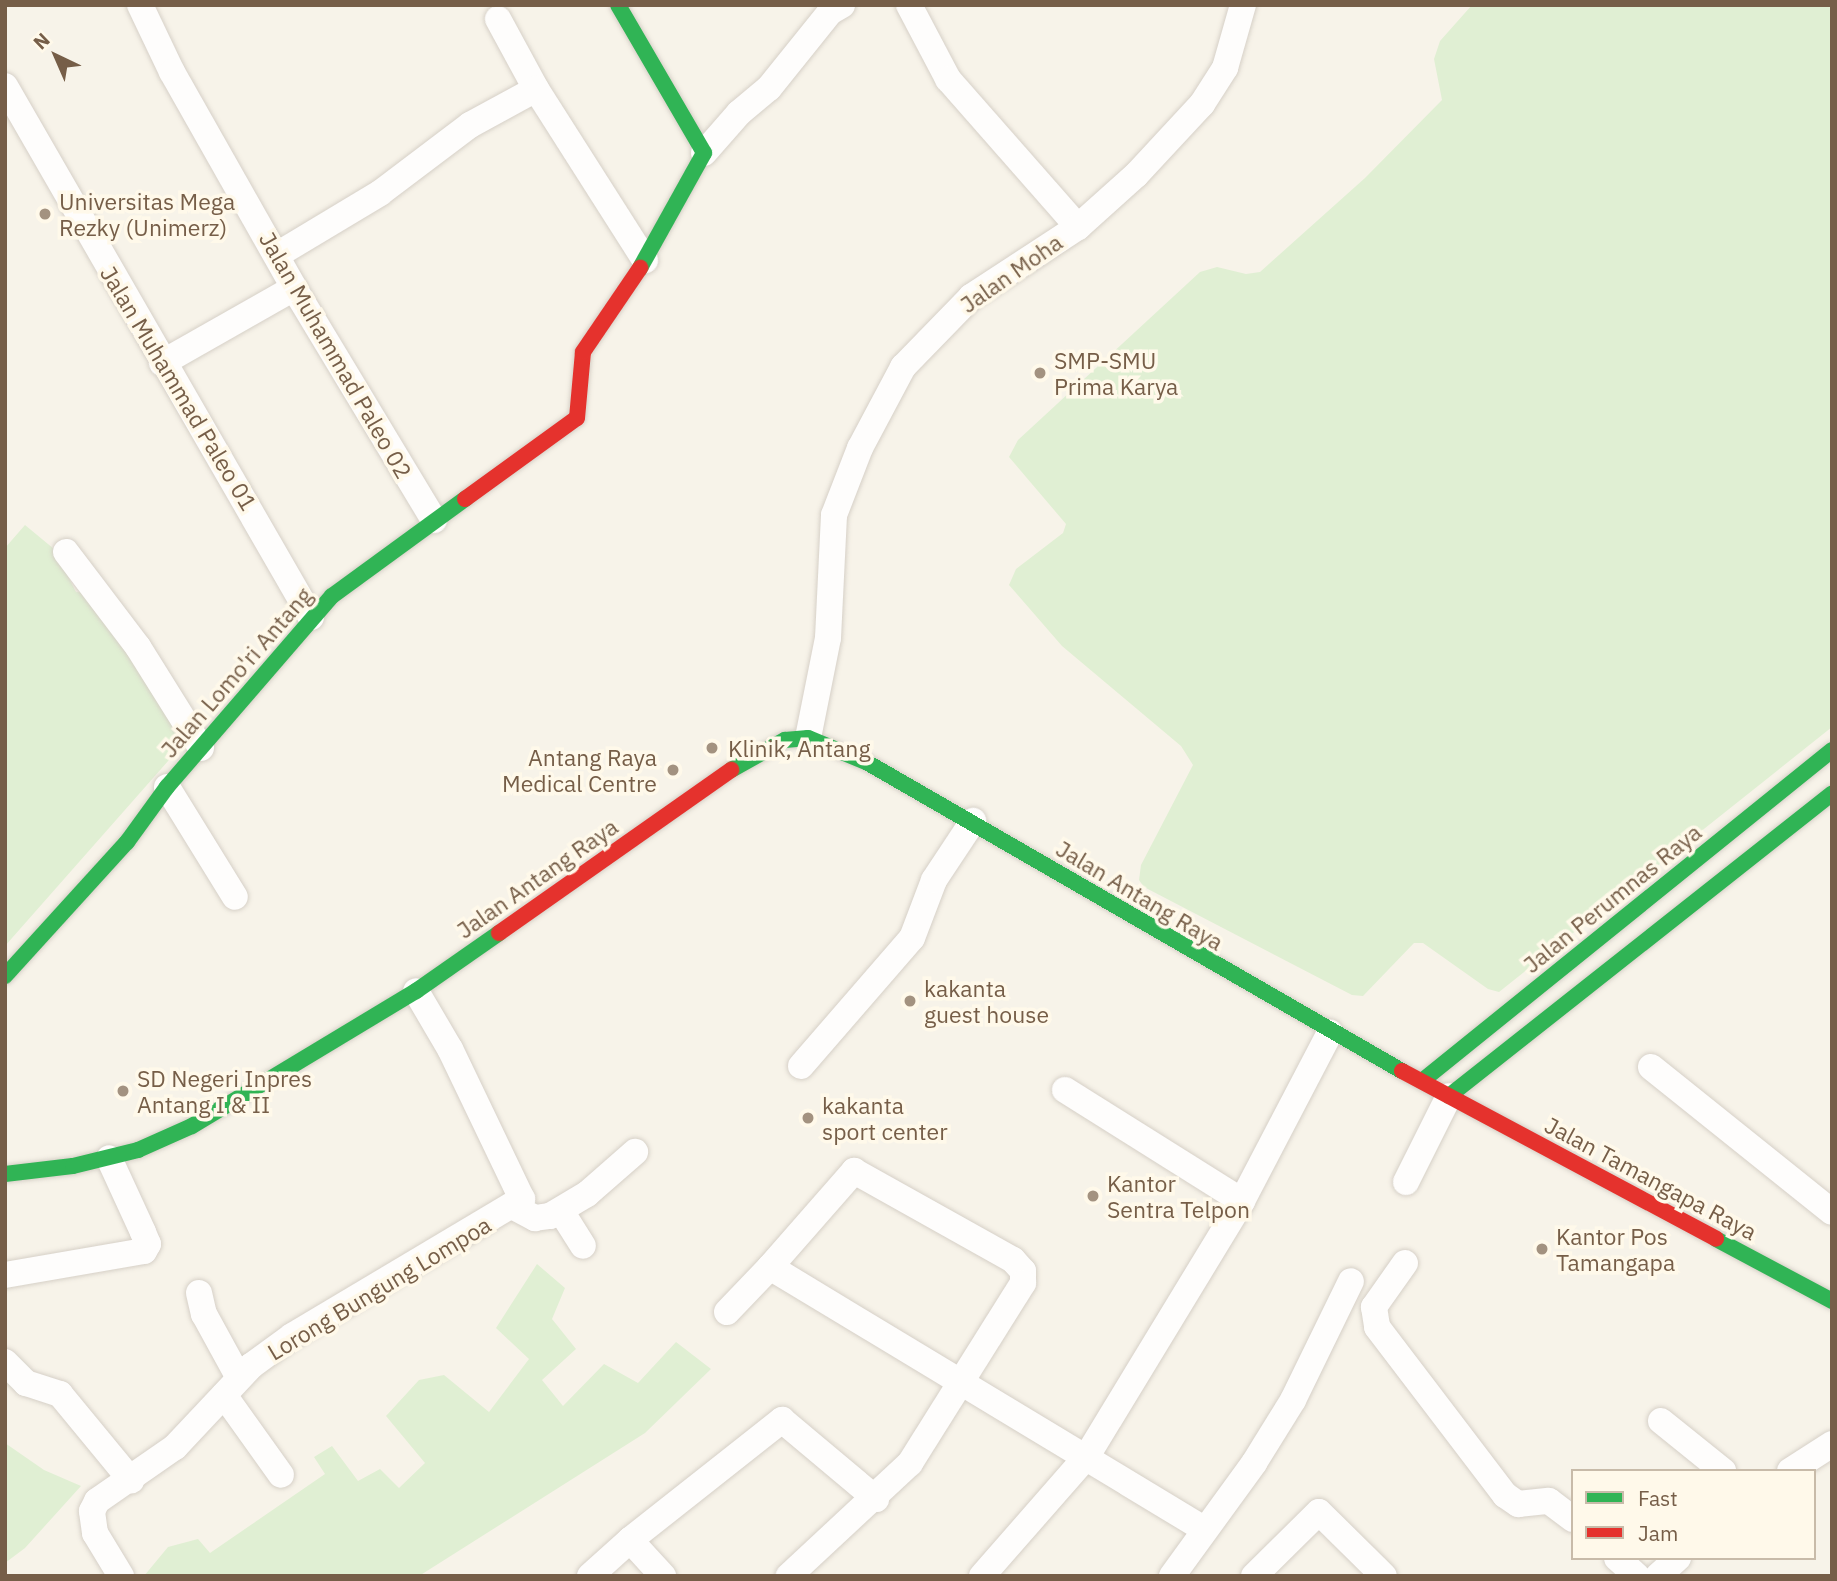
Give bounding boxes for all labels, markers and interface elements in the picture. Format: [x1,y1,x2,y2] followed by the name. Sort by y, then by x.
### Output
[21,21,91,91] north arrow
[28,27,55,54] text: N
[59,187,235,241] place label: Universitas Mega Rezky (Unimerz)
[37,206,53,222] marker: Universitas Mega Rezky (Unimerz)
[254,227,418,483] street label: Jalan Muhammad Paleo 02
[955,228,1067,318] street label: Jalan Moha
[95,261,263,515] street label: Jalan Muhammad Paleo 01
[1054,346,1178,400] place label: SMP-SMU Prima Karya
[1032,365,1048,381] marker: SMP-SMU Prima Karya
[155,581,317,763] street label: Jalan Lomo'ri Antang
[728,734,871,762] place label: Klinik, Antang
[702,738,722,758] marker: Klinik, Antang
[502,743,657,797] place label: Antang Raya Medical Centre
[663,760,683,780] marker: Antang Raya Medical Centre
[451,812,623,944] street label: Jalan Antang Raya
[1518,818,1706,978] street label: Jalan Perumnas Raya
[1051,834,1229,956] street label: Jalan Antang Raya
[924,974,1049,1028] place label: kakanta guest house
[902,993,918,1009] marker: kakanta guest house
[137,1064,312,1118] place label: SD Negeri Inpres Antang I & II
[115,1083,131,1099] marker: SD Negeri Inpres Antang I & II
[822,1091,948,1145] place label: kakanta sport center
[800,1110,816,1126] marker: kakanta sport center
[1540,1110,1762,1246] street label: Jalan Tamangapa Raya
[1107,1169,1250,1223] place label: Kantor Sentra Telpon
[1085,1188,1101,1204] marker: Kantor Sentra Telpon
[262,1210,496,1366] street label: Lorong Bungung Lompoa
[1556,1222,1675,1276] place label: Kantor Pos Tamangapa
[1534,1241,1550,1257] marker: Kantor Pos Tamangapa
[1571,1469,1816,1560] legend
[1638,1484,1678,1512] text: Fast
[1638,1519,1678,1547] text: Jam

